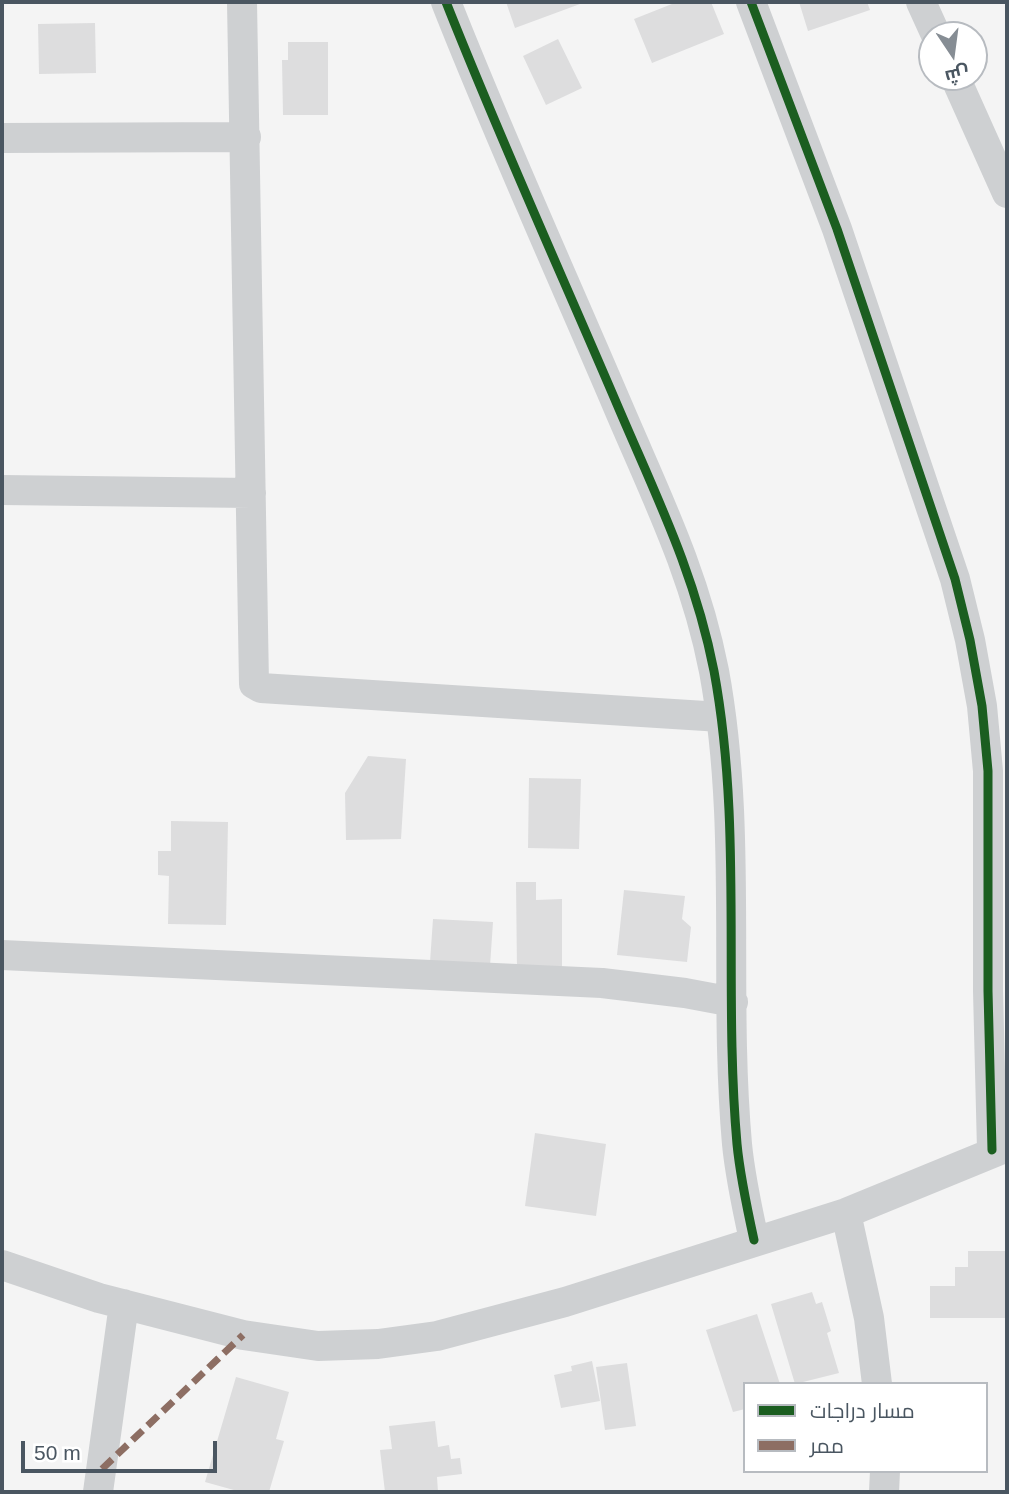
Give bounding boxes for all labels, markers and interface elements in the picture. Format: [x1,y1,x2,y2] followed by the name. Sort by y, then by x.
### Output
[918,21,988,91] north arrow
[943,62,972,88] text: ش
[743,1382,988,1473] legend
[810,1399,915,1422] text: مسار دراجات
[24,1428,220,1472] scale bar
[810,1434,844,1457] text: ممر
[34,1441,81,1464] text: 50 m

